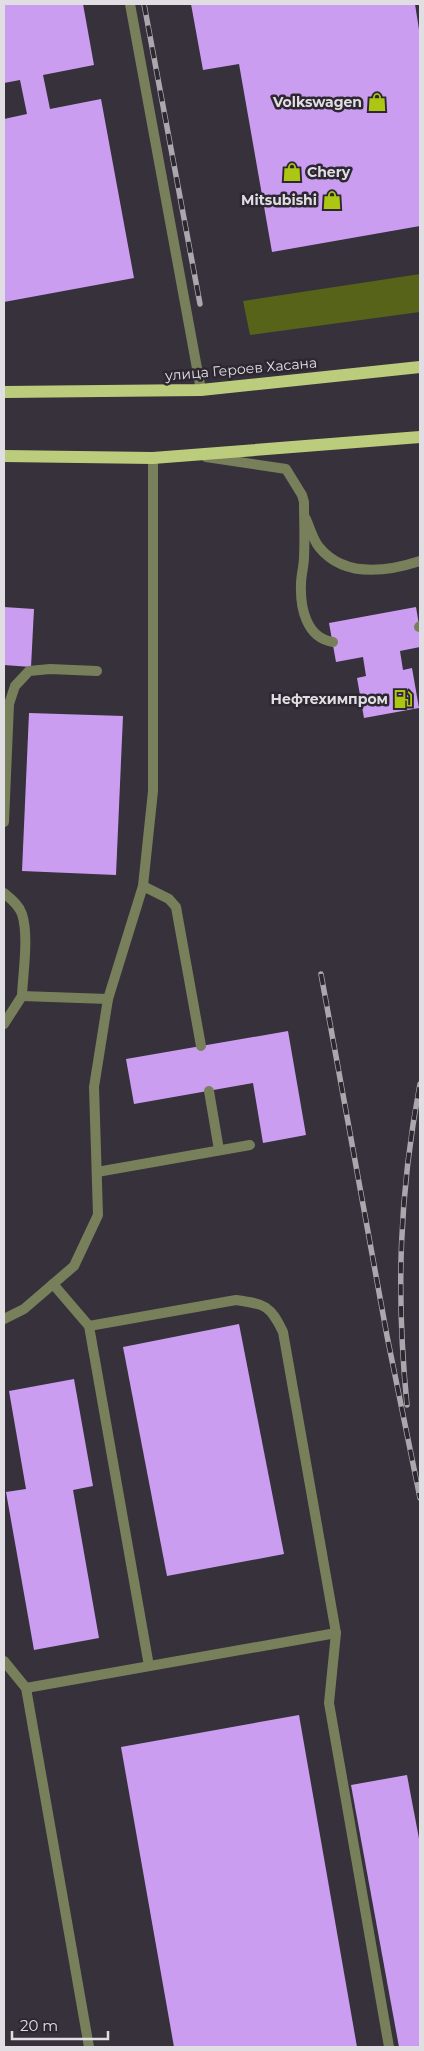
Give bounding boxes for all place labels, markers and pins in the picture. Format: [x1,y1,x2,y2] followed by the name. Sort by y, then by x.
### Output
[366,91,388,113] shop icon: Volkswagen
[272,93,362,111] place label: Volkswagen
[281,161,303,183] shop icon: Chery
[307,163,351,181] place label: Chery
[321,189,343,211] shop icon: Mitsubishi
[241,191,317,209] place label: Mitsubishi
[392,688,414,710] fuel station icon: Нефтехимпром
[270,690,388,708] place label: Нефтехимпром

